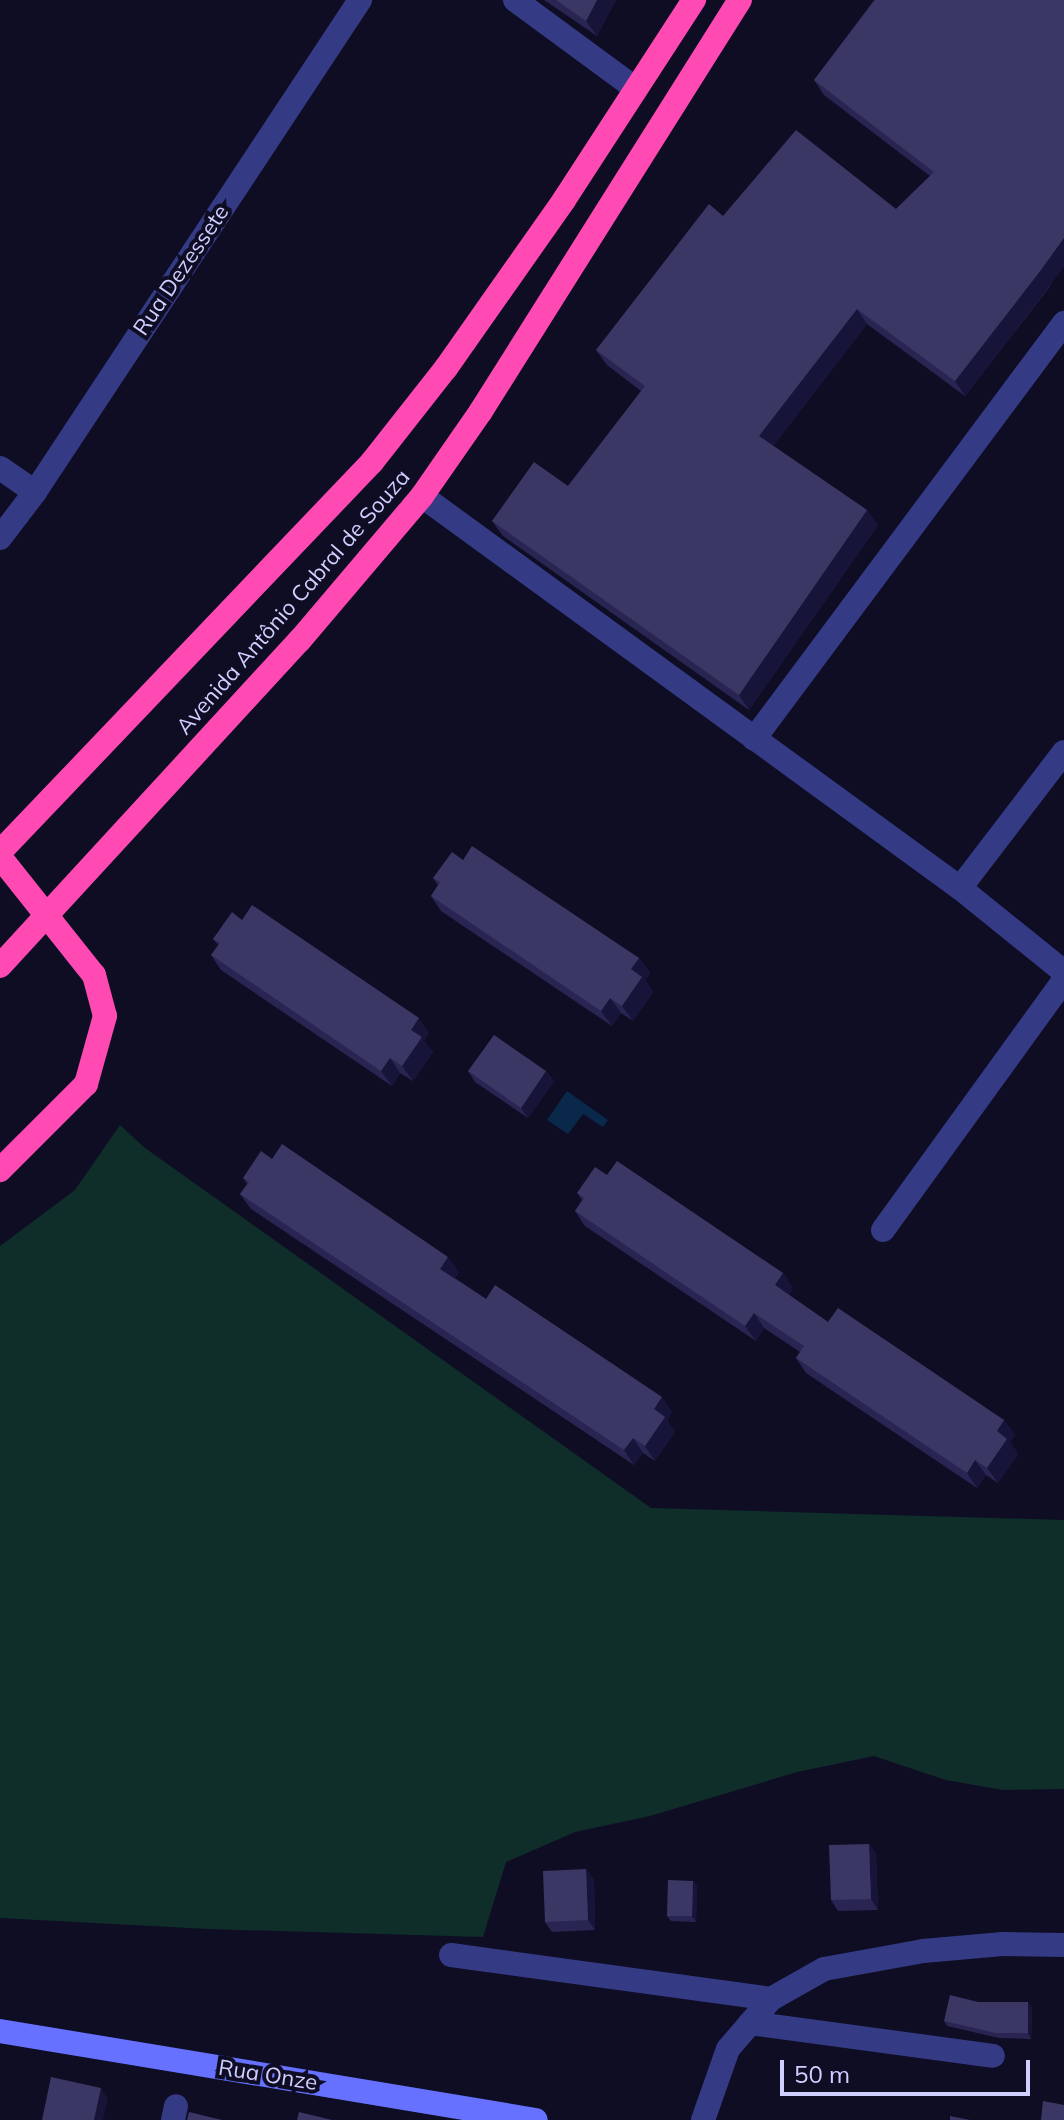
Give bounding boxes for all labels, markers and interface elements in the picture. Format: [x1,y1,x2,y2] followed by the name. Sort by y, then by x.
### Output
[128,200,234,340] street label: Rua Dezessete
[171,464,415,740] street label: Avenida Antônio Cabral de Souza
[784,2044,1034,2094] scale bar
[217,2054,319,2096] street label: Rua Onze
[794,2059,850,2089] text: 50 m

